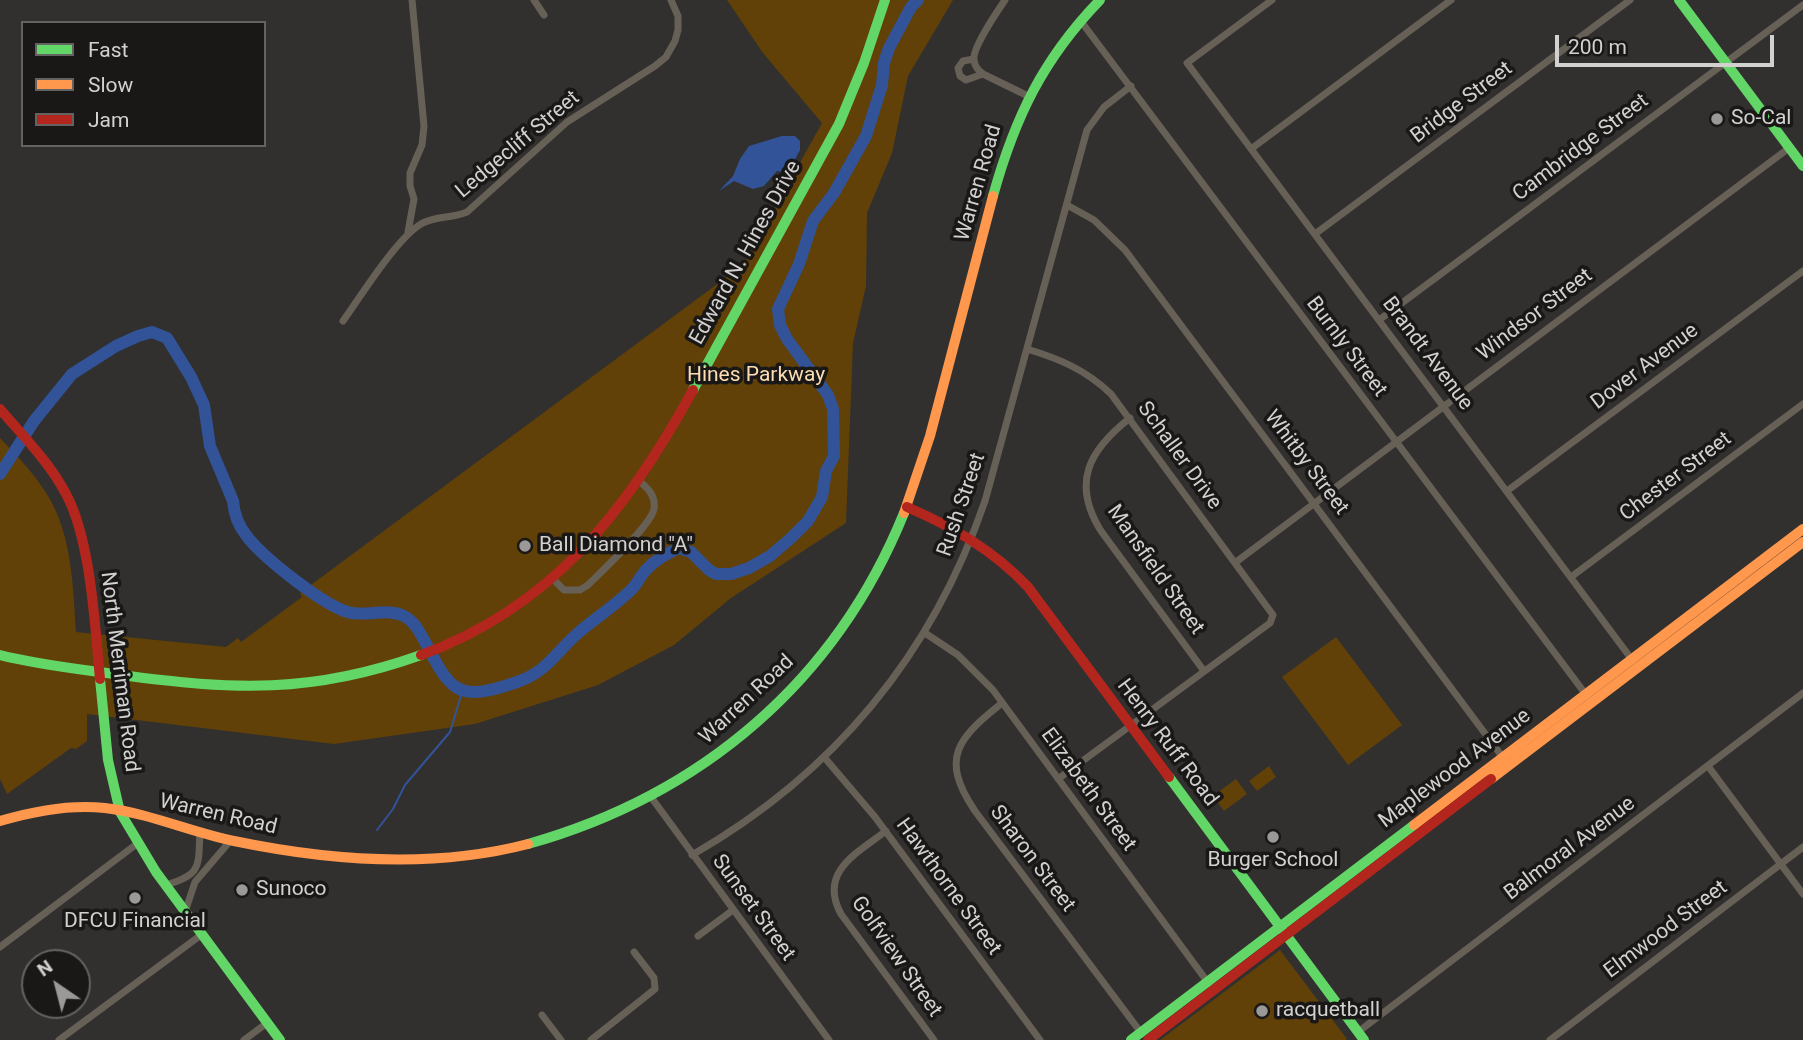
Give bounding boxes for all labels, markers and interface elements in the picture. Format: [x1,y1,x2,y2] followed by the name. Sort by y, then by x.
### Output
[21,21,266,147] legend
[1558,21,1777,65] scale bar
[1568,35,1627,59] text: 200 m
[88,38,128,62] text: Fast
[1406,57,1518,149] street label: Bridge Street
[88,73,133,97] text: Slow
[451,86,585,204] street label: Ledgecliff Street
[1508,89,1654,207] street label: Cambridge Street
[1731,106,1791,132] place label: So-Cal
[88,108,129,132] text: Jam
[1709,111,1725,127] marker: So-Cal
[950,122,1008,244] street label: Warren Road
[685,157,807,349] street label: Edward N. Hines Drive
[1472,263,1598,367] street label: Windsor Street
[1300,292,1392,402] street label: Burnly Street
[1376,292,1478,416] street label: Brandt Avenue
[1586,318,1704,416] street label: Dover Avenue
[687,363,825,389] park label: Hines Parkway
[1131,397,1227,515] street label: Schaller Drive
[1259,406,1353,520] street label: Whitby Street
[1615,427,1737,527] street label: Chester Street
[933,450,991,560] street label: Rush Street
[1101,500,1209,640] street label: Mansfield Street
[539,533,693,559] place label: Ball Diamond "A"
[517,538,533,554] marker: Ball Diamond "A"
[94,570,144,774] street label: North Merriman Road
[695,650,799,750] street label: Warren Road
[1111,674,1223,812] street label: Henry Ruff Road
[1374,704,1536,834] street label: Maplewood Avenue
[1035,724,1141,856] street label: Elizabeth Street
[157,789,279,841] street label: Warren Road
[1500,792,1640,906] street label: Balmoral Avenue
[984,801,1080,917] street label: Sharon Street
[890,814,1006,960] street label: Hawthorne Street
[1265,829,1281,845] marker: Burger School
[1208,848,1338,874] place label: Burger School
[706,850,800,966] street label: Sunset Street
[1599,876,1733,984] street label: Elmwood Street
[256,877,327,903] place label: Sunoco
[234,882,250,898] marker: Sunoco
[127,890,143,906] marker: DFCU Financial
[845,892,947,1022] street label: Golfview Street
[64,909,206,935] place label: DFCU Financial
[21,949,91,1019] north arrow
[33,955,57,981] text: N
[1276,998,1380,1024] place label: racquetball
[1254,1003,1270,1019] marker: racquetball

